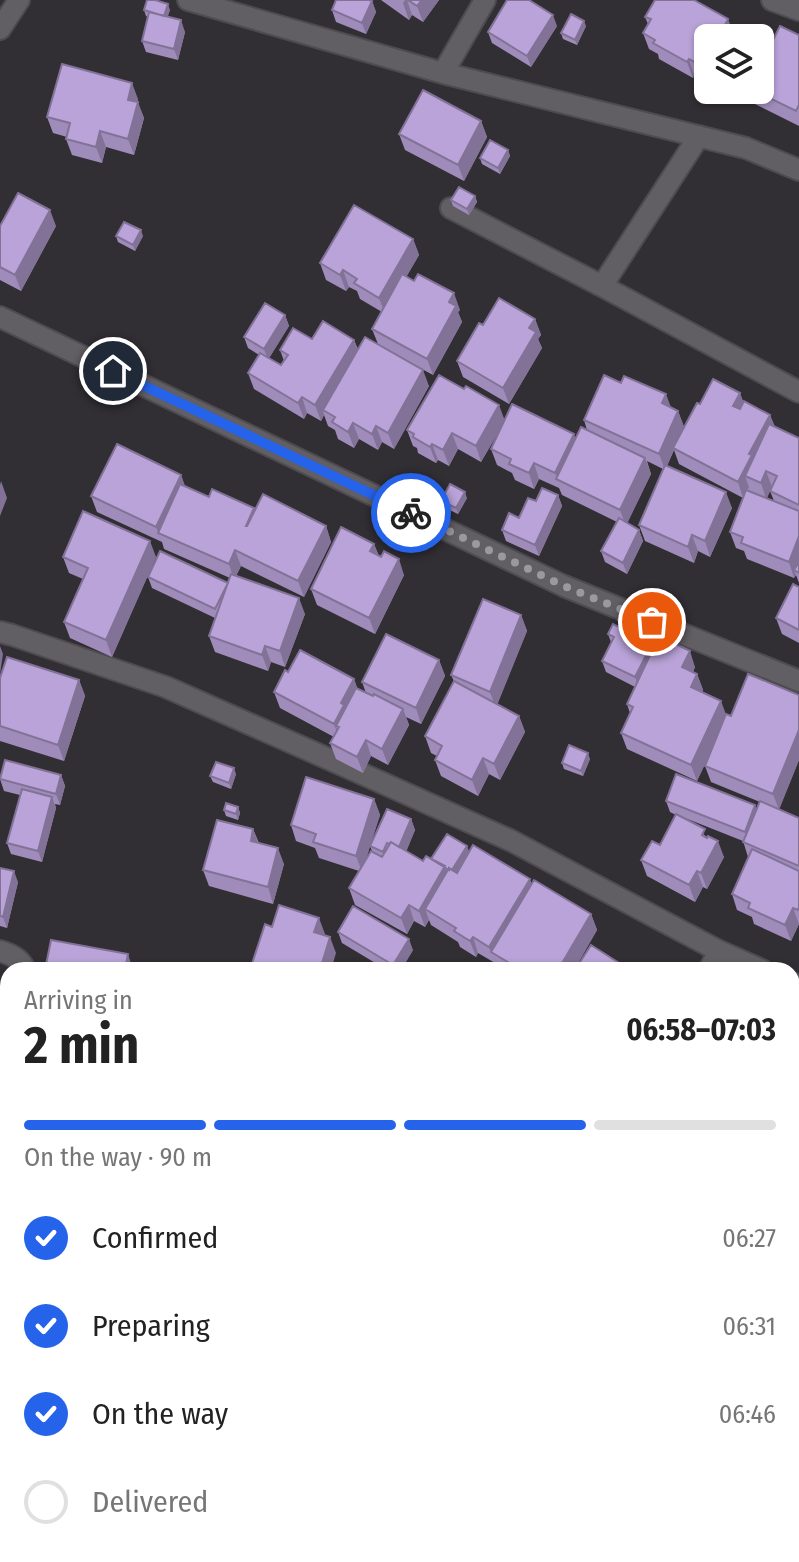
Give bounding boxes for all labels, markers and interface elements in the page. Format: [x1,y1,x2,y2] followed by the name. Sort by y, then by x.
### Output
[694,24,774,104] map controls
[694,24,774,104] button: layers
[79,337,147,405] pin
[91,349,135,393] icon: home
[371,473,451,553] courier
[389,491,433,535] icon: bike
[618,588,686,656] pin
[630,600,674,644] icon: bag
[24,985,133,1016] text: Arriving in
[626,1012,776,1048] text: 06:58–07:03
[24,1014,139,1077] text: 2 min
[24,1142,212,1173] text: On the way · 90 m
[24,1216,68,1260] icon: check
[92,1220,218,1256] text: Confirmed
[722,1223,776,1254] text: 06:27
[24,1304,68,1348] icon: check
[92,1308,210,1344] text: Preparing
[723,1311,776,1342] text: 06:31
[24,1392,68,1436] icon: check
[92,1396,228,1432] text: On the way
[719,1399,776,1430] text: 06:46
[92,1484,208,1520] text: Delivered

